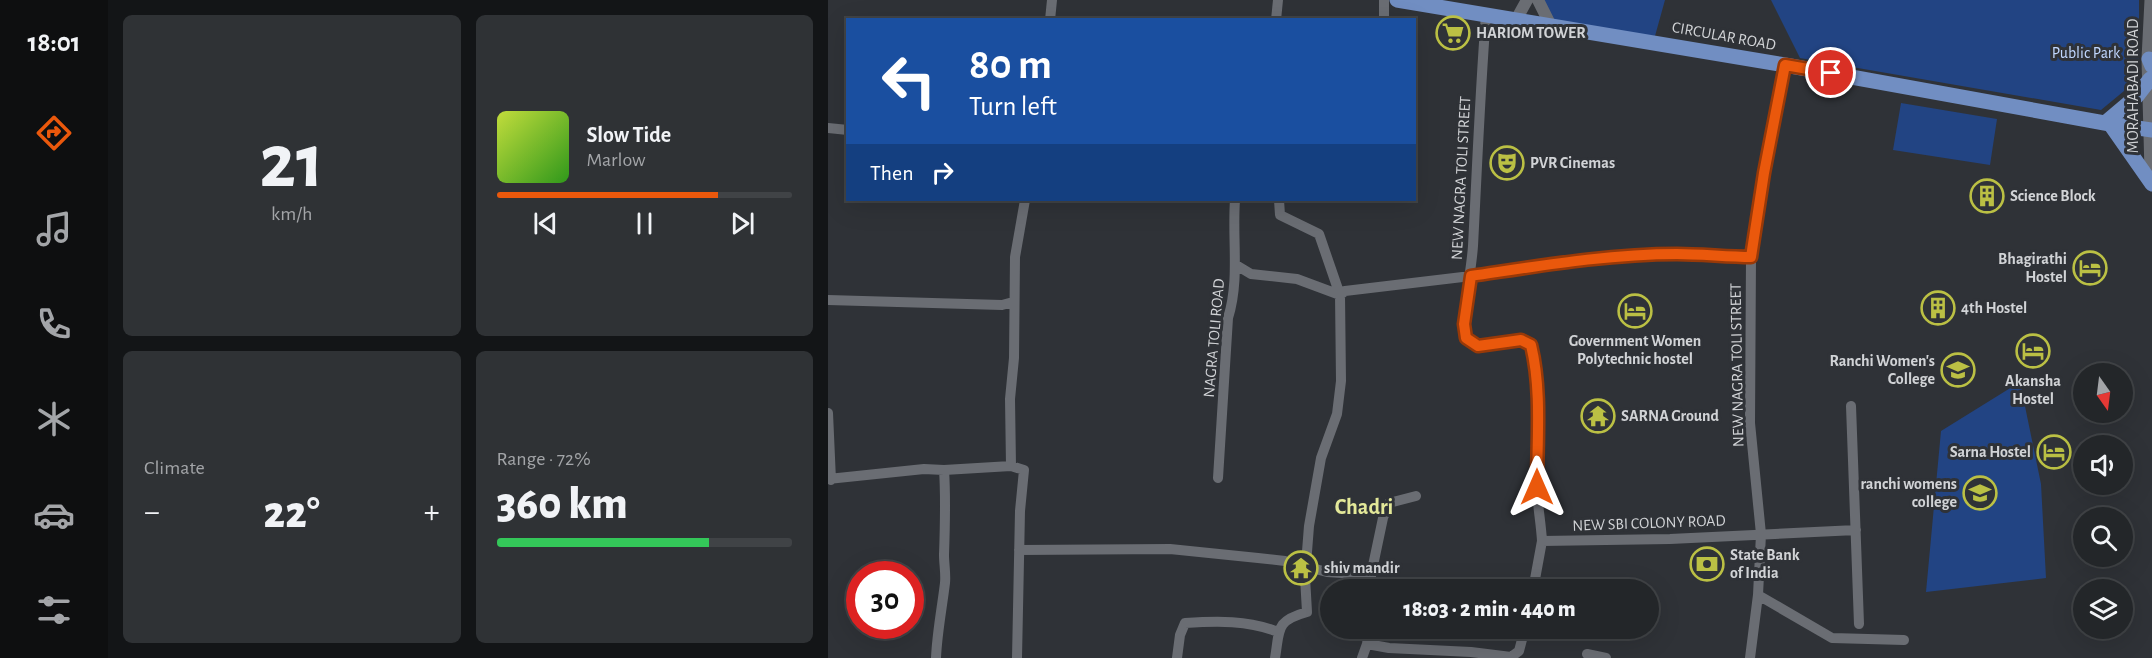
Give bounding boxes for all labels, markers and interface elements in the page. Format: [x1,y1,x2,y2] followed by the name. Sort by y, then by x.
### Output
[1435,15,1471,51] supermarket icon: HARIOM TOWER
[1671,19,1777,53] street label: CIRCULAR ROAD
[2125,19,2141,153] street label: MORAHABADI ROAD
[1476,25,1586,41] place label: HARIOM TOWER
[27,29,81,56] text: 18:01
[870,42,948,120] icon: left
[969,44,1052,86] text: 80 m
[2052,45,2121,61] park label: Public Park
[1805,47,1856,98] pin
[1814,56,1847,89] icon: arrive
[969,93,1057,120] text: Turn left
[1449,95,1473,260] street label: NEW NAGRA TOLI STREET
[33,112,75,154] icon: directions
[259,124,324,202] text: 21
[587,124,671,146] text: Slow Tide
[1489,145,1525,181] theatre icon: PVR Cinemas
[587,150,646,170] text: Marlow
[1530,155,1615,171] place label: PVR Cinemas
[926,156,959,189] icon: right
[870,162,914,184] text: Then
[1969,178,2005,214] building icon: Science Block
[2010,188,2096,204] place label: Science Block
[271,204,312,224] text: km/h
[529,207,562,240] icon: previous
[628,207,661,240] icon: pause
[726,207,759,240] icon: next
[33,208,75,250] icon: music
[2072,250,2108,286] hotel icon: Bhagirathi Hostel
[1998,251,2067,285] place label: Bhagirathi Hostel
[1201,278,1227,398] street label: NAGRA TOLI ROAD
[1728,283,1746,447] street label: NEW NAGRA TOLI STREET
[1920,290,1956,326] building icon: 4th Hostel
[1617,293,1653,329] hotel icon: Government Women Polytechnic hostel
[1961,300,2027,316] place label: 4th Hostel
[33,303,75,345] icon: phone
[1569,333,1701,368] place label: Government Women Polytechnic hostel
[2015,333,2051,369] hotel icon: Akansha Hostel
[1940,352,1976,388] school or university icon: Ranchi Women's College
[1830,353,1935,387] place label: Ranchi Women's College
[2073,363,2133,423] north arrow
[2073,363,2133,639] map controls
[2005,373,2061,407] place label: Akansha Hostel
[33,398,75,440] icon: climate
[1580,398,1616,434] temple icon: SARNA Ground
[1621,408,1720,424] place label: SARNA Ground
[2036,434,2072,470] hotel icon: Sarna Hostel
[2073,435,2133,495] button: sound
[1950,444,2031,460] place label: Sarna Hostel
[497,449,591,469] text: Range · 72%
[1505,455,1569,519] position arrow
[144,458,205,478] text: Climate
[1962,475,1998,511] school or university icon: ranchi womens college
[1860,476,1957,510] place label: ranchi womens college
[497,482,628,527] text: 360 km
[264,491,320,536] text: 22°
[33,494,75,536] icon: car
[144,496,160,529] text: −
[424,496,439,529] text: +
[1335,496,1393,518] district label: Chadri
[2073,507,2133,567] button: search
[1572,512,1726,534] street label: NEW SBI COLONY ROAD
[1689,546,1725,582] bank icon: State Bank of India
[1730,547,1800,581] place label: State Bank of India
[1283,550,1319,586] temple icon: shiv mandir
[1324,560,1400,576] place label: shiv mandir
[846,561,924,639] speed limit sign: 30
[2073,579,2133,639] button: layers
[33,589,75,631] icon: filters
[1403,598,1576,620] text: 18:03 · 2 min · 440 m

